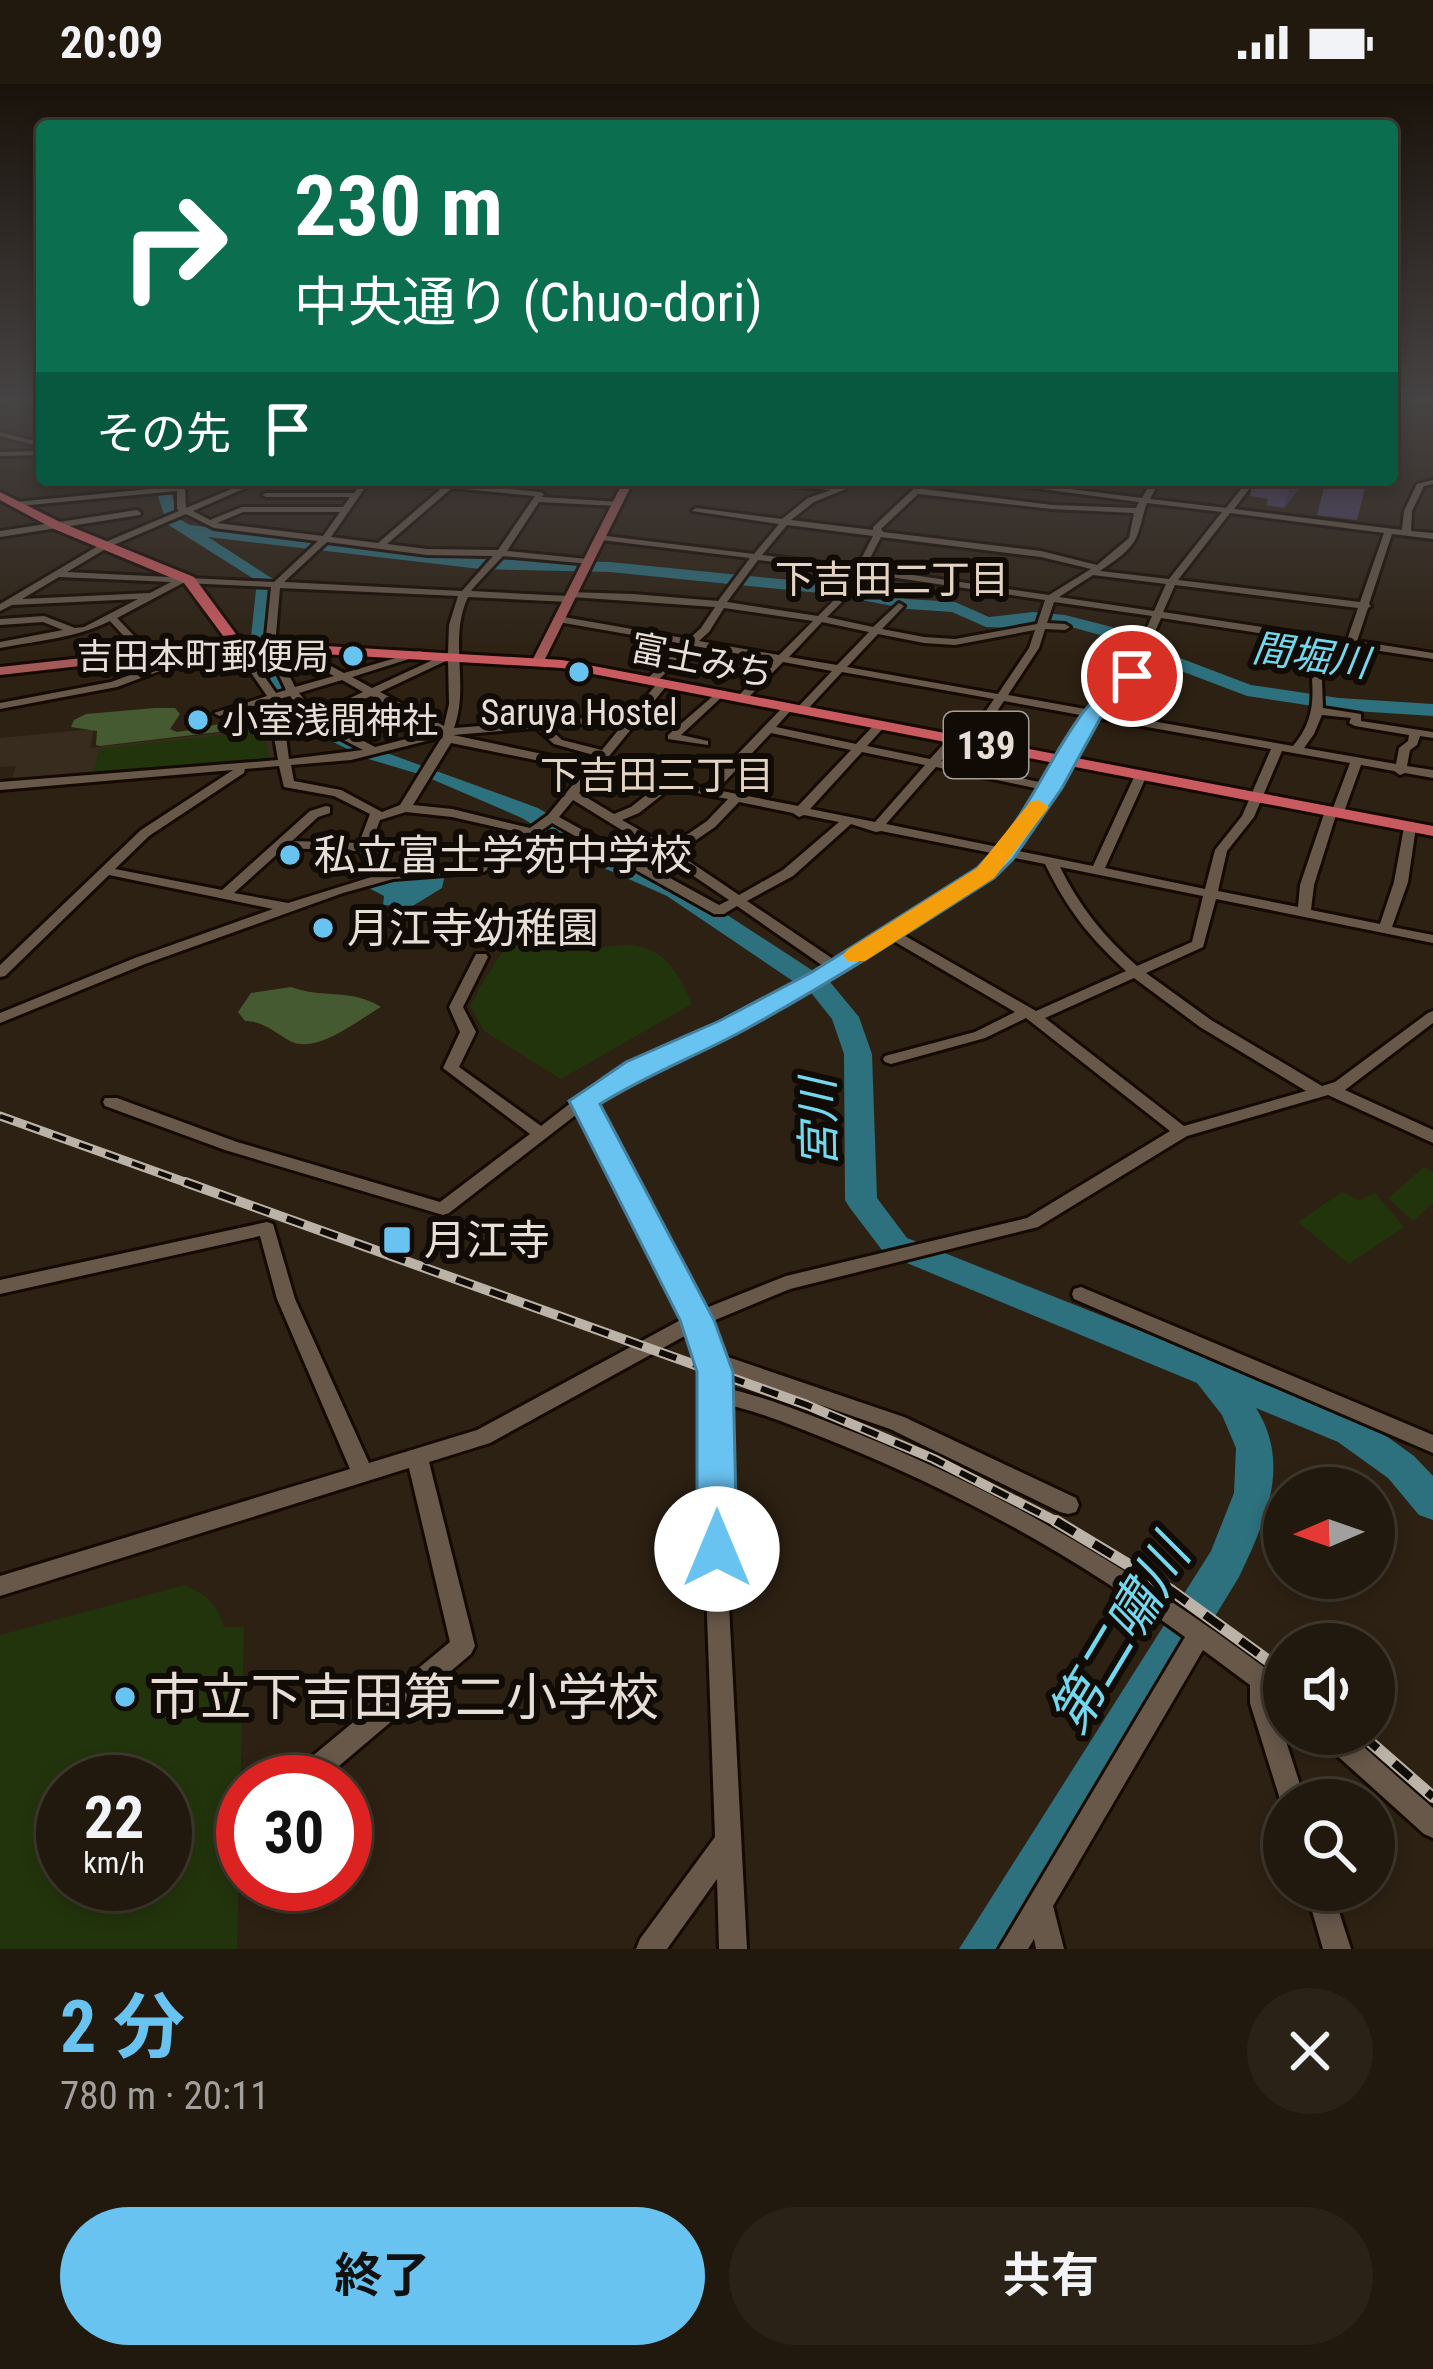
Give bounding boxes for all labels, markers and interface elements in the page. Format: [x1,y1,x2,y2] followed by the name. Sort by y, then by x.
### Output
[60,16,163,69] text: 20:09
[294,157,503,256] text: 230 m
[96,168,252,324] icon: right
[294,271,763,334] text: 中央通り (Chuo-dori)
[255,396,321,462] icon: arrive
[96,407,231,460] text: その先
[775,557,1009,603] district label: 下吉田二丁目
[1081,625,1183,727] pin
[1250,625,1376,687] water label: 間堀川
[627,627,777,695] street label: 富士みち
[77,636,329,678] place label: 吉田本町郵便局
[340,643,366,669] marker: 吉田本町郵便局
[1099,643,1165,709] icon: arrive
[566,659,592,685] marker: Saruya Hostel
[480,692,678,734] place label: Saruya Hostel
[222,700,438,742] place label: 小室浅間神社
[185,707,211,733] marker: 小室浅間神社
[944,712,1028,778] road number: 139
[540,753,774,799] district label: 下吉田三丁目
[314,831,692,880] place label: 私立富士学苑中学校
[277,842,303,868] marker: 私立富士学苑中学校
[347,904,599,953] place label: 月江寺幼稚園
[310,915,336,941] marker: 月江寺幼稚園
[791,1074,846,1168] water label: 宮川
[424,1216,550,1265] place label: 月江寺
[381,1224,413,1256] marker: 月江寺
[1263,1467,1395,1599] north arrow
[1263,1467,1395,1911] map controls
[654,1486,780,1612] position arrow
[1037,1522,1205,1744] water label: 第二嘯川
[1263,1623,1395,1755] button: sound
[149,1668,659,1727] place label: 市立下吉田第二小学校
[112,1684,138,1710] marker: 市立下吉田第二小学校
[216,1755,372,1911] speed limit sign: 30
[1263,1779,1395,1911] button: search
[84,1782,144,1853] text: 22
[83,1845,145,1880] text: km/h
[60,1985,185,2070] text: 2 分
[1247,1988,1373,2114] button: close
[60,2073,270,2119] text: 780 m · 20:11
[60,2207,705,2345] button: 終了
[729,2207,1373,2345] button: 共有

